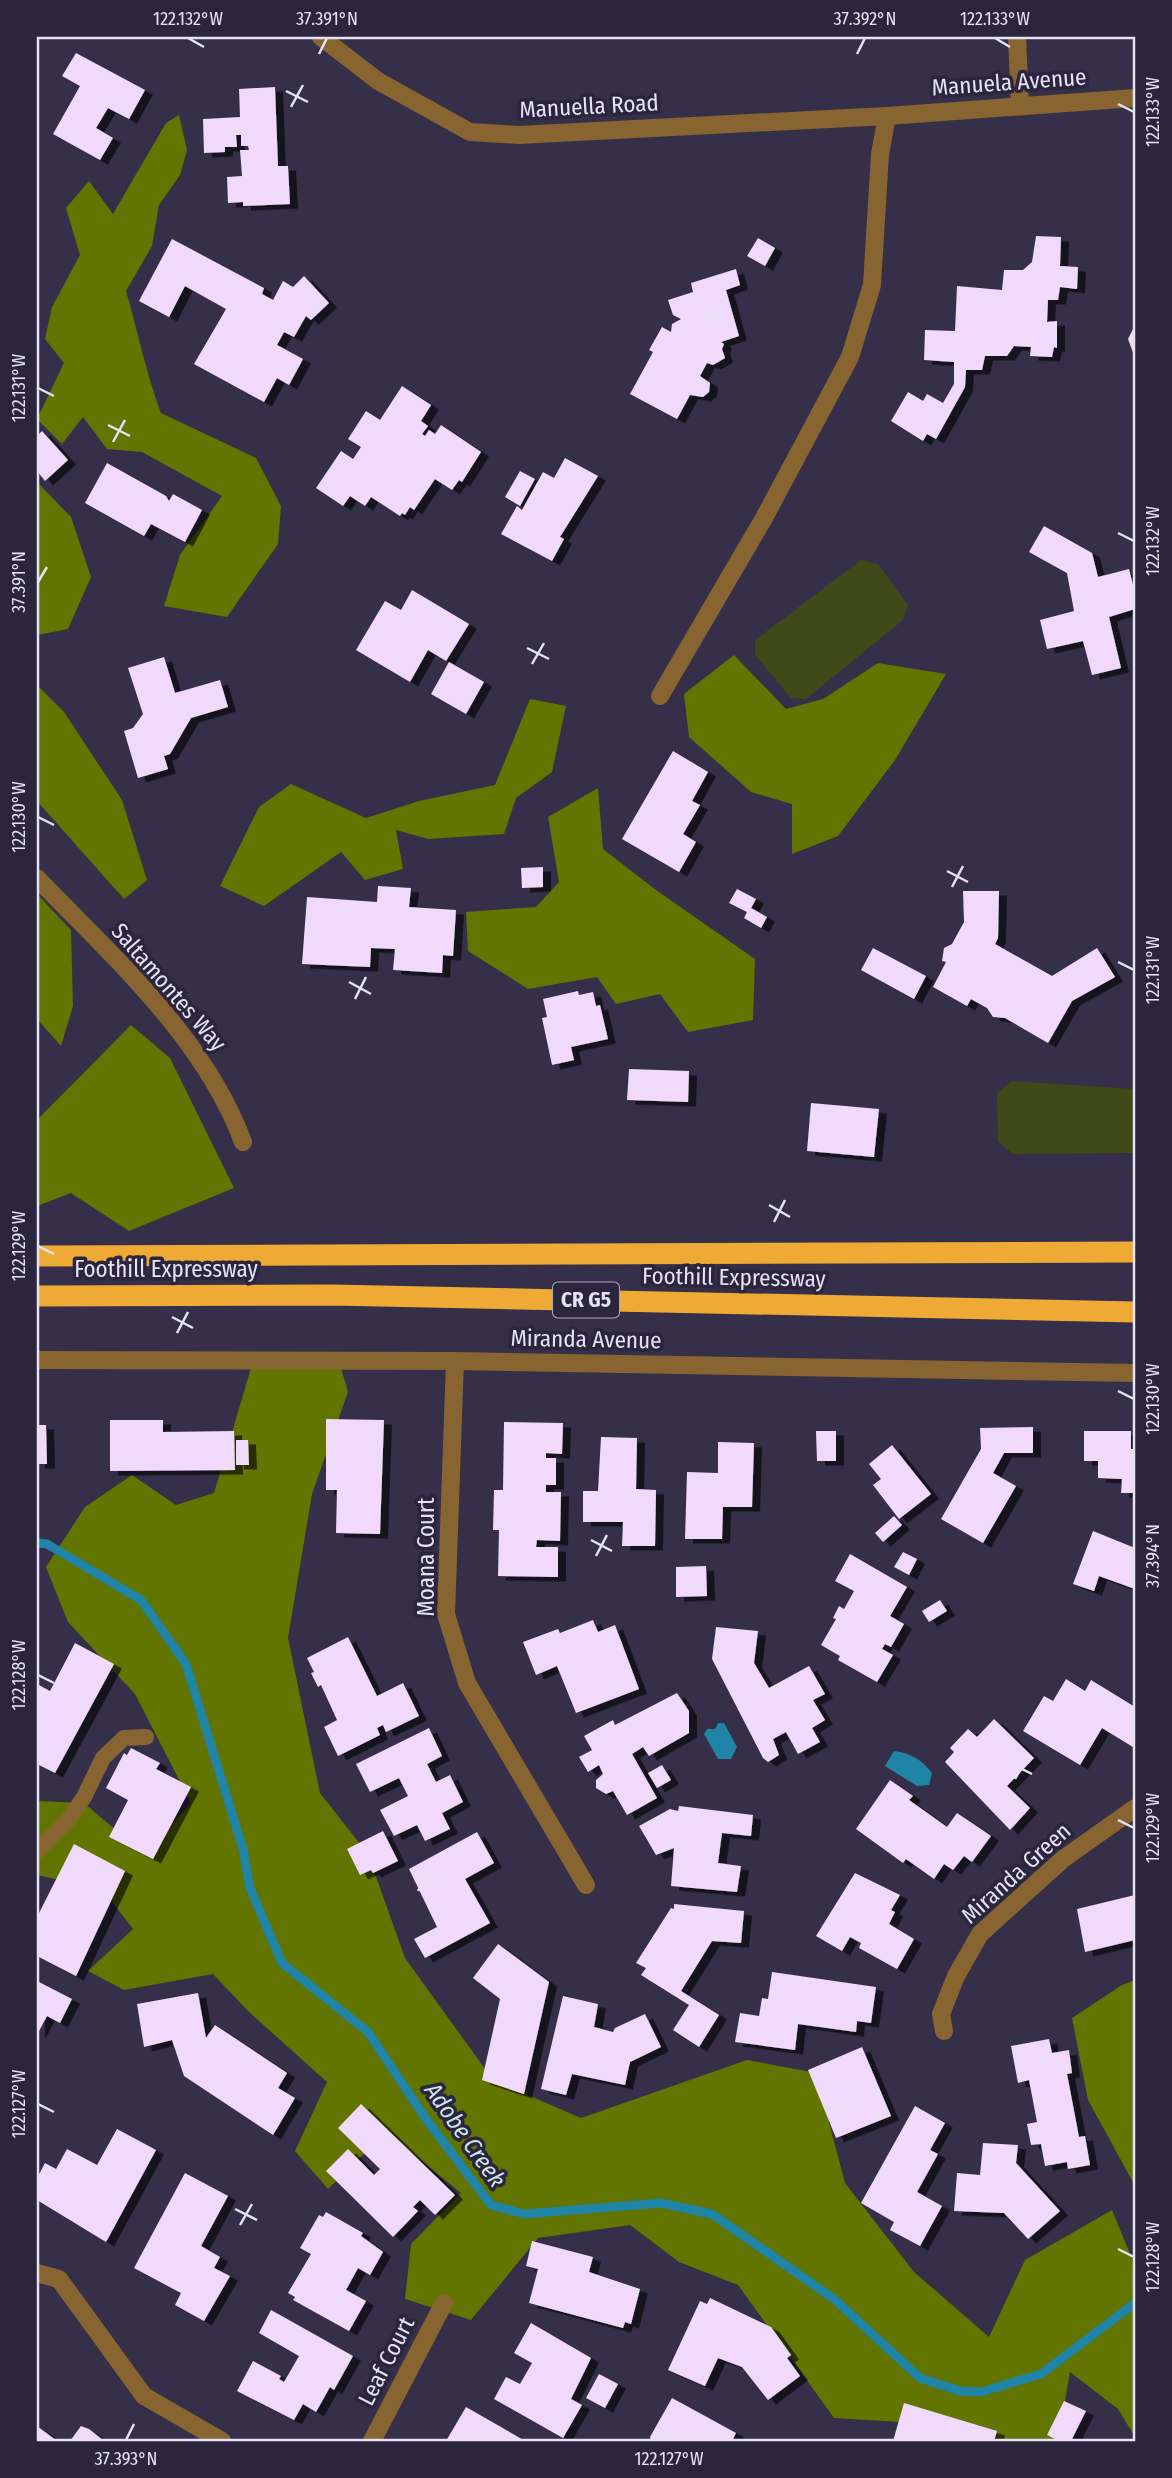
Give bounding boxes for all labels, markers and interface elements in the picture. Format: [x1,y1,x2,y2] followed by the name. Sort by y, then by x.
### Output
[153,8,223,30] text: 122.132°W
[296,8,358,30] text: 37.391°N
[834,8,896,30] text: 37.392°N
[960,8,1031,30] text: 122.133°W
[931,63,1087,101] street label: Manuela Avenue
[1142,76,1164,147] text: 122.133°W
[519,88,659,124] street label: Manuella Road
[8,353,30,422] text: 122.131°W
[1142,506,1164,576] text: 122.132°W
[8,551,30,613] text: 37.391°N
[8,781,30,853] text: 122.130°W
[106,917,233,1057] street label: Saltamontes Way
[1142,935,1164,1004] text: 122.131°W
[8,1210,30,1281] text: 122.129°W
[74,1255,258,1283] street label: Foothill Expressway
[642,1261,827,1293] street label: Foothill Expressway
[553,1282,619,1318] road number: CR G5
[510,1324,662,1354] street label: Miranda Avenue
[1142,1363,1164,1435] text: 122.130°W
[412,1497,440,1617] street label: Moana Court
[1142,1524,1164,1588] text: 37.394°N
[8,1639,30,1710] text: 122.128°W
[1142,1792,1164,1863] text: 122.129°W
[956,1817,1076,1929] street label: Miranda Green
[8,2069,30,2139] text: 122.127°W
[418,2076,511,2193] water label: Adobe Creek
[1142,2221,1164,2292] text: 122.128°W
[352,2312,420,2410] street label: Leaf Court
[94,2448,158,2470] text: 37.393°N
[634,2448,704,2470] text: 122.127°W

